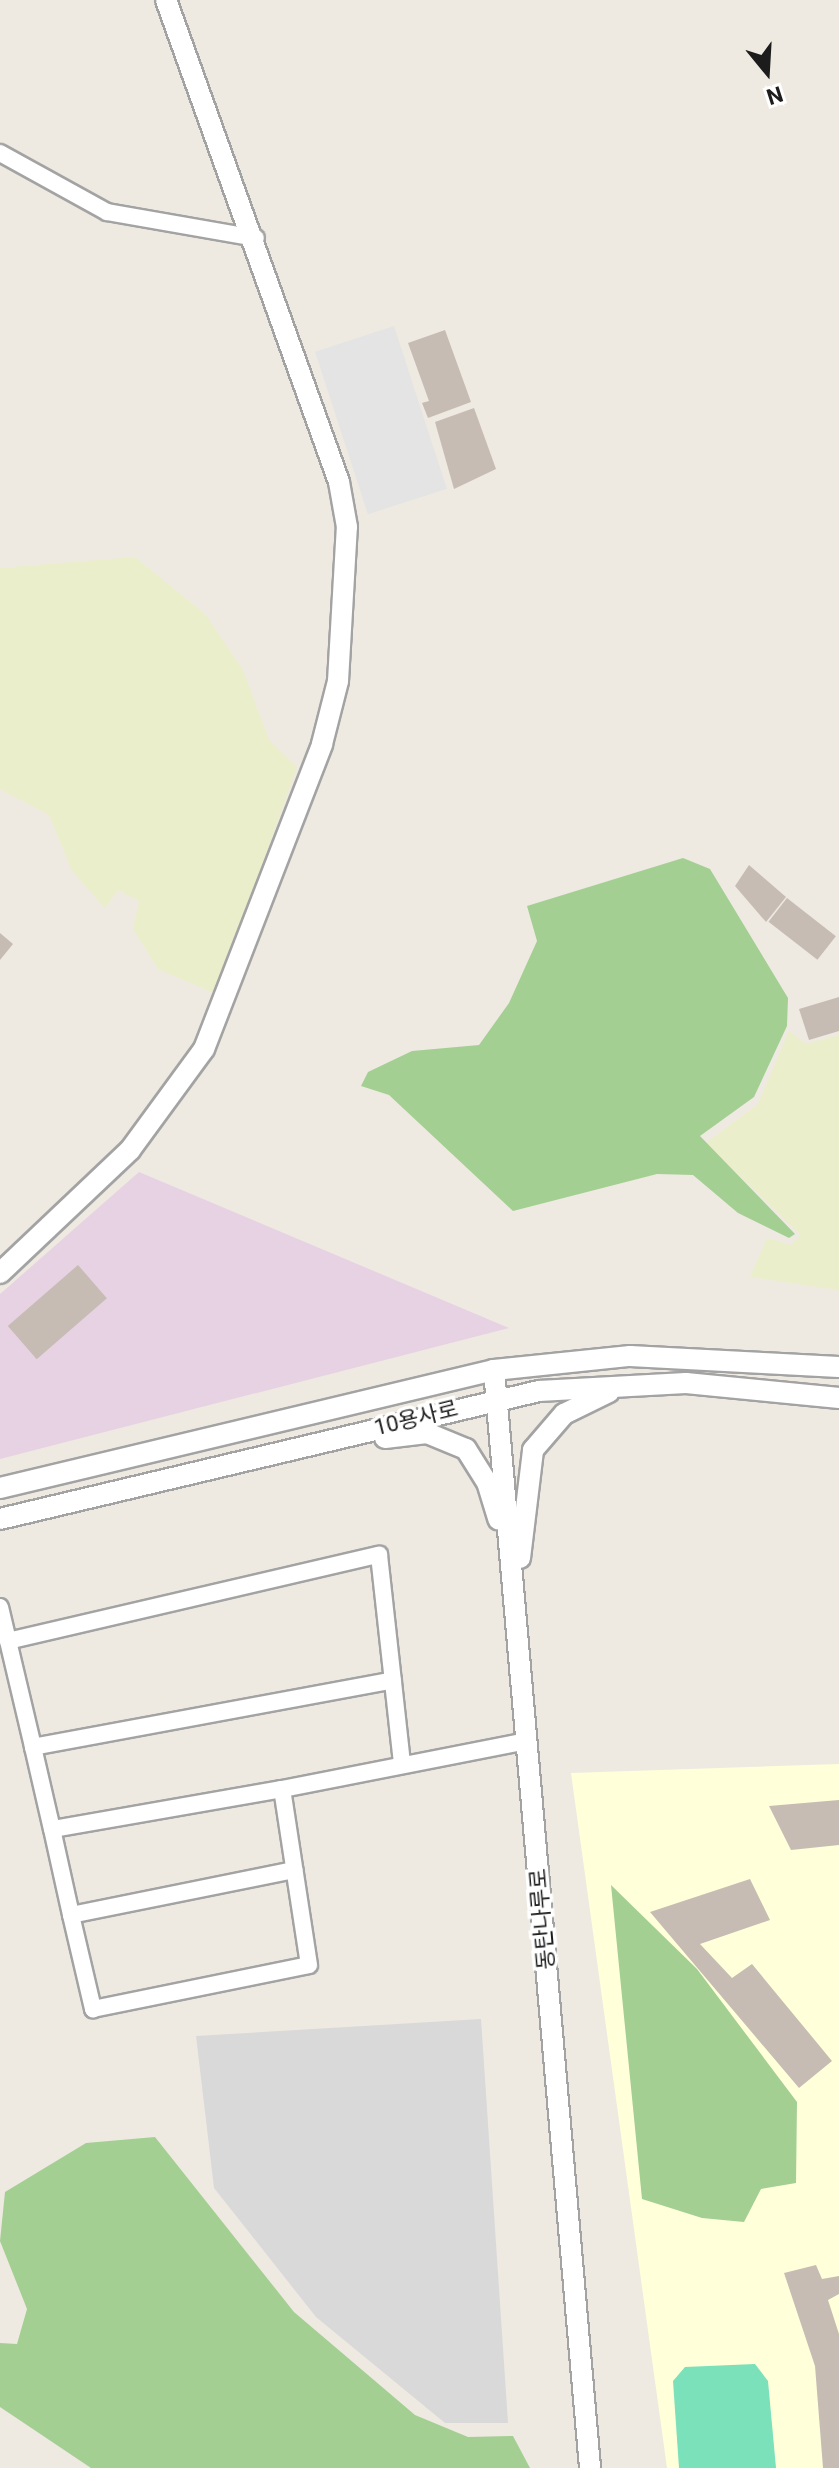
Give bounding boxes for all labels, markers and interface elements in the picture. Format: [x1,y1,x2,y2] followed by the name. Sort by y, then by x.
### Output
[727,32,807,112] north arrow
[763,81,786,110] text: N
[371,1395,461,1441] street label: 10용사로
[524,1867,560,1971] street label: 동탄나루로

